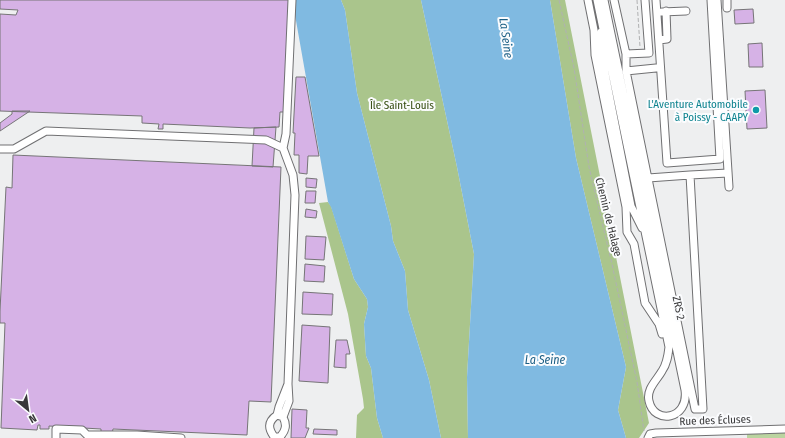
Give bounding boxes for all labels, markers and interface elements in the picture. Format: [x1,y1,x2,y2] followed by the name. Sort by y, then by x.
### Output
[496,17,516,59] water label: La Seine
[648,98,749,124] place label: L'Aventure Automobile à Poissy - CAAPY
[369,99,434,112] park label: Île Saint-Louis
[751,105,761,115] marker: L'Aventure Automobile à Poissy - CAAPY
[592,176,625,258] street label: Chemin de Halage
[670,295,687,321] street label: ZRS 2
[525,353,566,367] water label: La Seine
[8,390,48,430] north arrow
[27,411,39,426] text: N
[679,412,751,428] street label: Rue des Écluses

